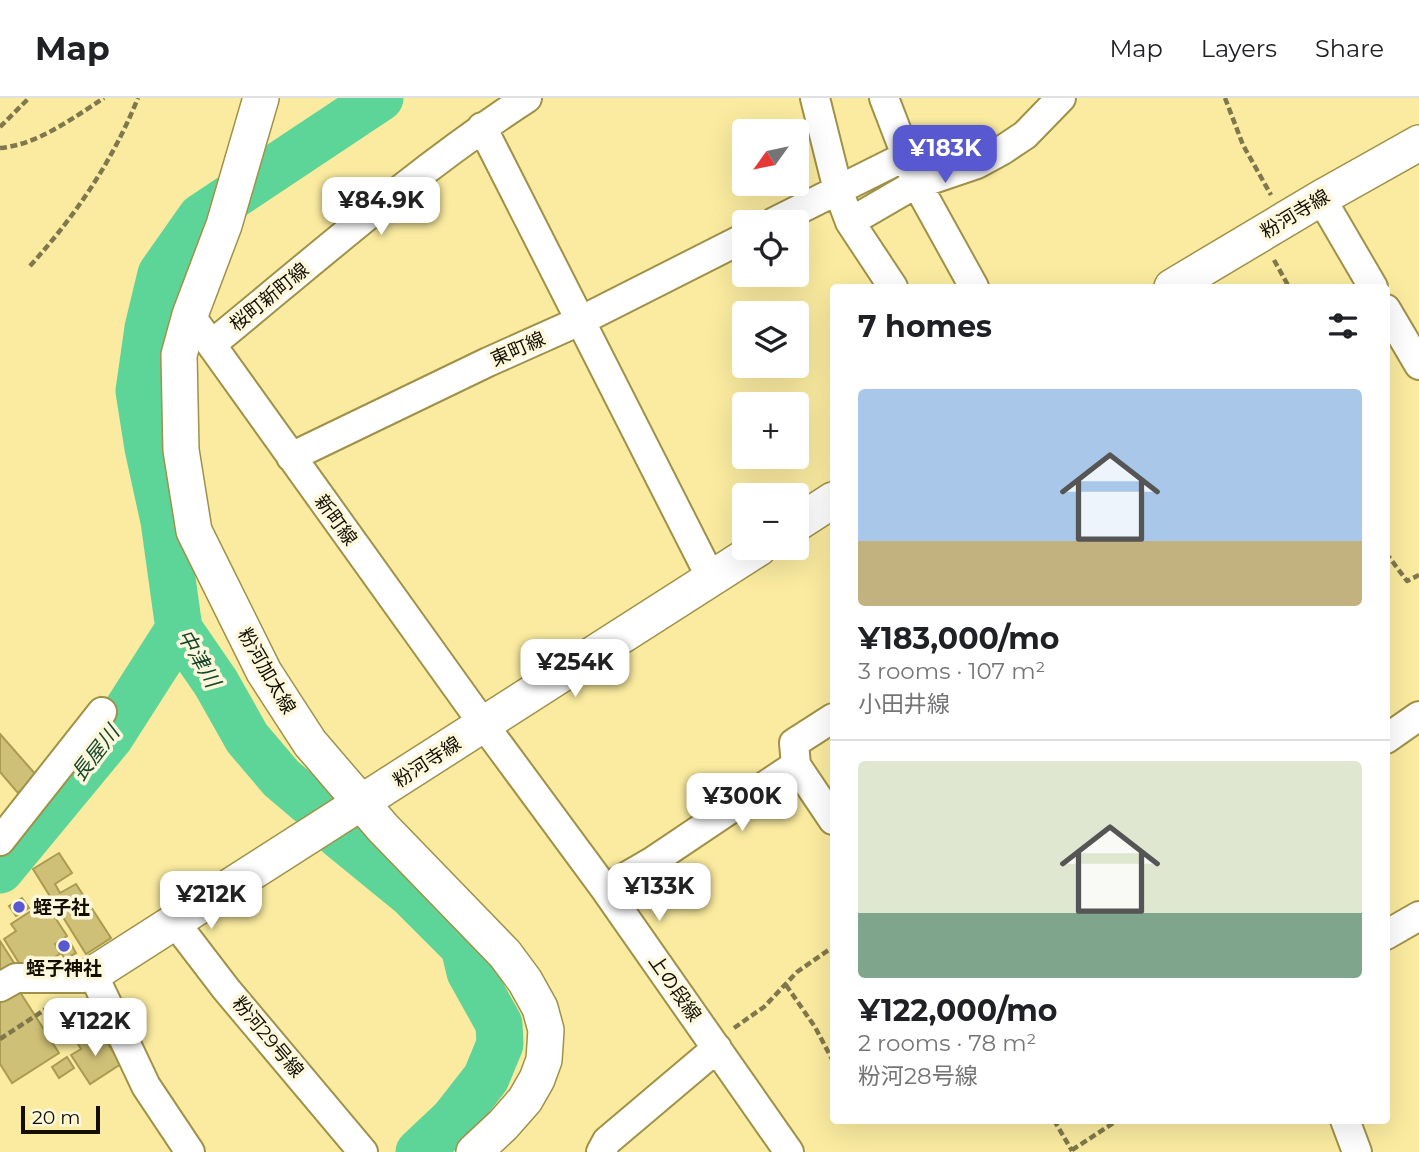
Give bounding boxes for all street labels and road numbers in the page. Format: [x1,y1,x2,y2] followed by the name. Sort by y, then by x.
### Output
[1256,185,1334,243] street label: 粉河寺線
[225,258,313,336] street label: 桜町新町線
[487,327,549,371] street label: 東町線
[310,490,362,550] street label: 新町線
[233,624,301,718] street label: 粉河加太線
[389,732,465,792] street label: 粉河寺線
[644,950,706,1026] street label: 上の段線
[228,992,308,1082] street label: 粉河29号線

